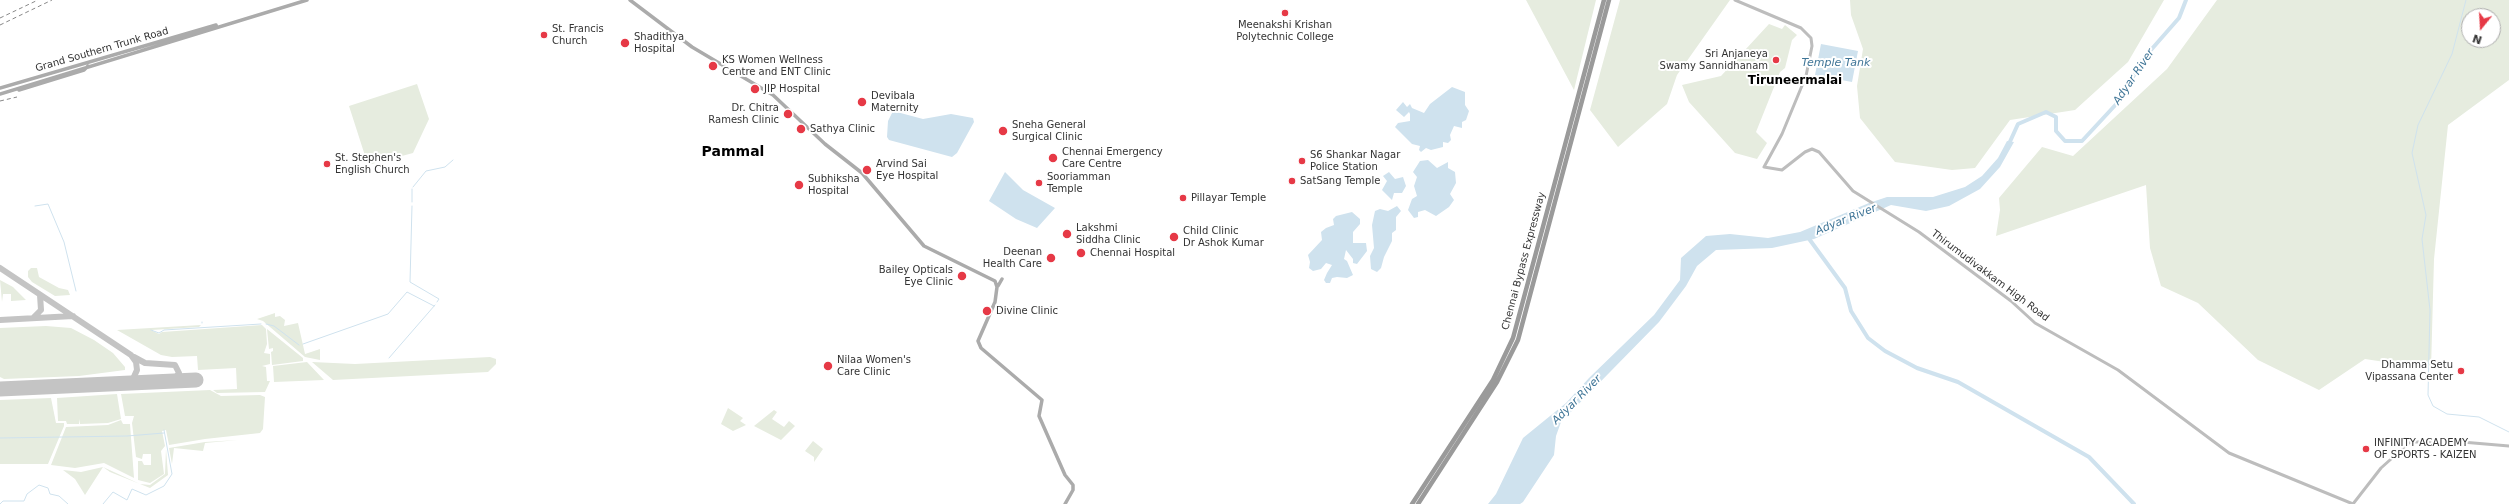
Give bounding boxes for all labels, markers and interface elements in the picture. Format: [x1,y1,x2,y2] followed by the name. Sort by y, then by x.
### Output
[1280,8,1290,18] marker: Meenakshi Krishan Polytechnic College
[2461,8,2501,48] north arrow
[1236,19,1334,42] place label: Meenakshi Krishan Polytechnic College
[552,23,604,46] place label: St. Francis Church
[34,25,170,75] street label: Grand Southern Trunk Road
[539,30,549,40] marker: St. Francis Church
[634,31,684,54] place label: Shadithya Hospital
[2471,31,2484,47] text: N
[619,37,631,49] marker: Shadithya Hospital
[2111,47,2157,107] water label: Adyar River
[1660,48,1768,72] place label: Sri Anjaneya Swamy Sannidhanam
[722,54,831,78] place label: KS Women Wellness Centre and ENT Clinic
[1771,55,1781,65] marker: Sri Anjaneya Swamy Sannidhanam
[1802,56,1870,70] water label: Temple Tank
[707,60,719,72] marker: KS Women Wellness Centre and ENT Clinic
[1748,74,1842,88] district label: Tiruneermalai
[749,83,761,95] marker: JIP Hospital
[764,83,820,95] place label: JIP Hospital
[871,90,919,114] place label: Devibala Maternity
[856,96,868,108] marker: Devibala Maternity
[708,102,779,126] place label: Dr. Chitra Ramesh Clinic
[782,108,794,120] marker: Dr. Chitra Ramesh Clinic
[1012,119,1086,142] place label: Sneha General Surgical Clinic
[795,123,807,135] marker: Sathya Clinic
[810,123,875,135] place label: Sathya Clinic
[997,125,1009,137] marker: Sneha General Surgical Clinic
[702,144,764,160] district label: Pammal
[1062,146,1163,170] place label: Chennai Emergency Care Centre
[1310,149,1400,172] place label: S6 Shankar Nagar Police Station
[335,152,410,176] place label: St. Stephen's English Church
[1047,152,1059,164] marker: Chennai Emergency Care Centre
[1297,156,1307,166] marker: S6 Shankar Nagar Police Station
[876,158,938,182] place label: Arvind Sai Eye Hospital
[322,159,332,169] marker: St. Stephen's English Church
[861,164,873,176] marker: Arvind Sai Eye Hospital
[1047,171,1111,194] place label: Sooriamman Temple
[808,173,860,196] place label: Subhiksha Hospital
[1300,175,1380,187] place label: SatSang Temple
[1287,176,1297,186] marker: SatSang Temple
[1034,178,1044,188] marker: Sooriamman Temple
[793,179,805,191] marker: Subhiksha Hospital
[1500,191,1548,331] street label: Chennai Bypass Expressway
[1191,192,1266,204] place label: Pillayar Temple
[1178,193,1188,203] marker: Pillayar Temple
[1814,202,1878,238] water label: Adyar River
[1076,222,1141,246] place label: Lakshmi Siddha Clinic
[1183,225,1264,248] place label: Child Clinic Dr Ashok Kumar
[1061,228,1073,240] marker: Lakshmi Siddha Clinic
[1929,228,2051,324] street label: Thirumudivakkam High Road
[1168,231,1180,243] marker: Child Clinic Dr Ashok Kumar
[983,246,1042,270] place label: Deenan Health Care
[1075,247,1087,259] marker: Chennai Hospital
[1090,247,1175,259] place label: Chennai Hospital
[1045,252,1057,264] marker: Deenan Health Care
[879,264,953,288] place label: Bailey Opticals Eye Clinic
[956,270,968,282] marker: Bailey Opticals Eye Clinic
[981,305,993,317] marker: Divine Clinic
[996,305,1058,317] place label: Divine Clinic
[837,354,911,378] place label: Nilaa Women's Care Clinic
[2365,359,2453,382] place label: Dhamma Setu Vipassana Center
[822,360,834,372] marker: Nilaa Women's Care Clinic
[2456,366,2466,376] marker: Dhamma Setu Vipassana Center
[1550,373,1604,427] water label: Adyar River
[2374,437,2477,460] place label: INFINITY ACADEMY OF SPORTS - KAIZEN
[2361,444,2371,454] marker: INFINITY ACADEMY OF SPORTS - KAIZEN

